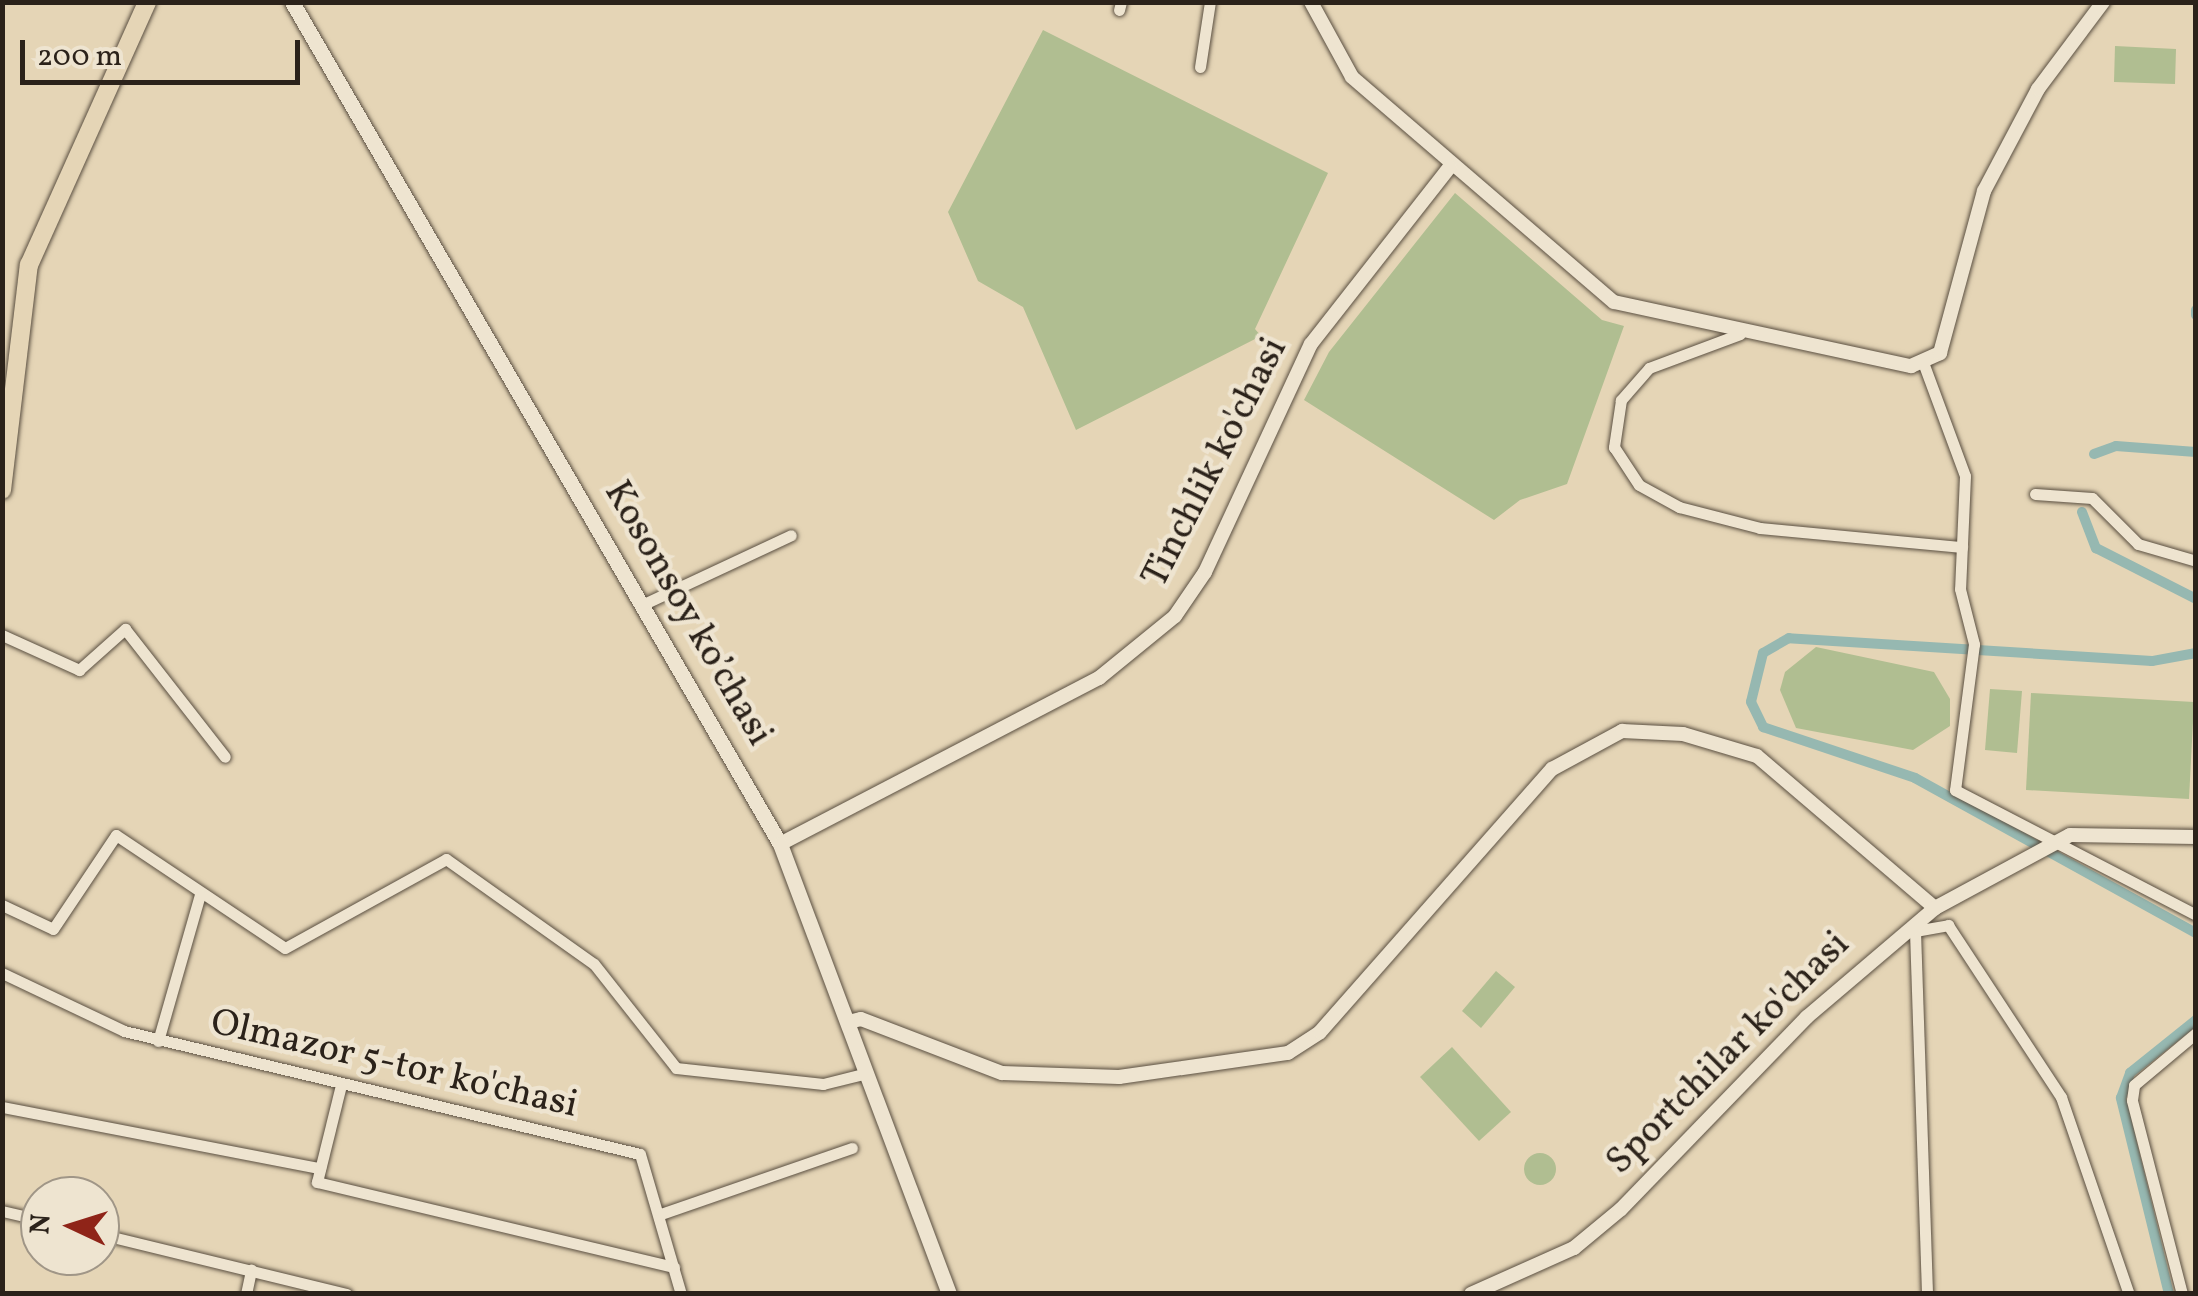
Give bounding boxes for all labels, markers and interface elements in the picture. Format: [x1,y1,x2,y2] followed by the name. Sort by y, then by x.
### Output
[25,20,305,82] scale bar
[37,36,122,78] text: 200 m
[1133,331,1299,595] street label: Tinchlik ko'chasi
[592,473,782,755] street label: Kosonsoy ko’chasi
[1598,923,1860,1185] street label: Sportchilar ko'chasi
[206,1001,582,1129] street label: Olmazor 5-tor ko'chasi
[20,1176,120,1276] north arrow
[21,1213,62,1236] text: N

